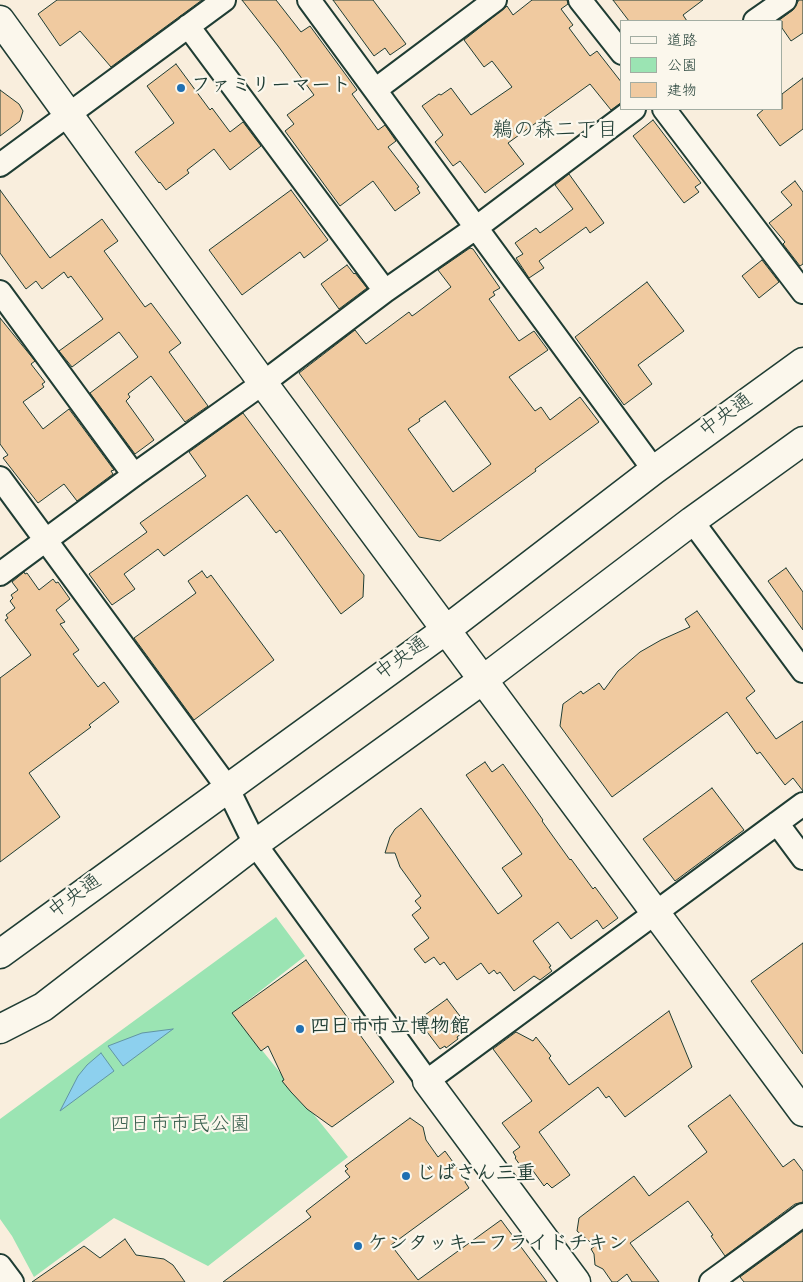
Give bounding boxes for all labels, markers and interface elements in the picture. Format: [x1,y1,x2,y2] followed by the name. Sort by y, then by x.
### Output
[620,20,783,110] legend
[667,30,697,52] text: 道路
[667,55,697,77] text: 公園
[191,76,351,100] place label: ファミリーマート
[667,80,697,102] text: 建物
[175,82,187,94] marker: ファミリーマート
[492,120,618,146] district label: 鵜の森二丁目
[696,390,758,444] street label: 中央通
[372,633,434,687] street label: 中央通
[45,871,107,925] street label: 中央通
[310,1017,470,1041] place label: 四日市市立博物館
[294,1023,306,1035] marker: 四日市市立博物館
[110,1115,250,1139] park label: 四日市市民公園
[416,1164,536,1188] place label: じばさん三重
[400,1170,412,1182] marker: じばさん三重
[368,1234,628,1258] place label: ケンタッキーフライドチキン
[352,1240,364,1252] marker: ケンタッキーフライドチキン

